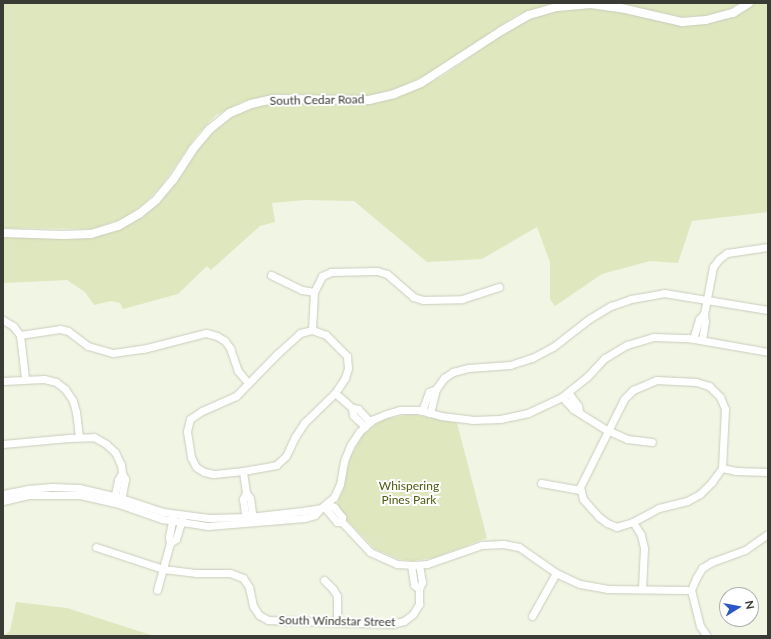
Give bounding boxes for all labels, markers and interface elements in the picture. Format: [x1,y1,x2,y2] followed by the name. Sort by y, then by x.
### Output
[269,92,365,108] street label: South Cedar Road
[379,479,439,507] park label: Whispering Pines Park
[719,587,759,627] north arrow
[743,599,757,610] text: N
[278,613,396,629] street label: South Windstar Street

